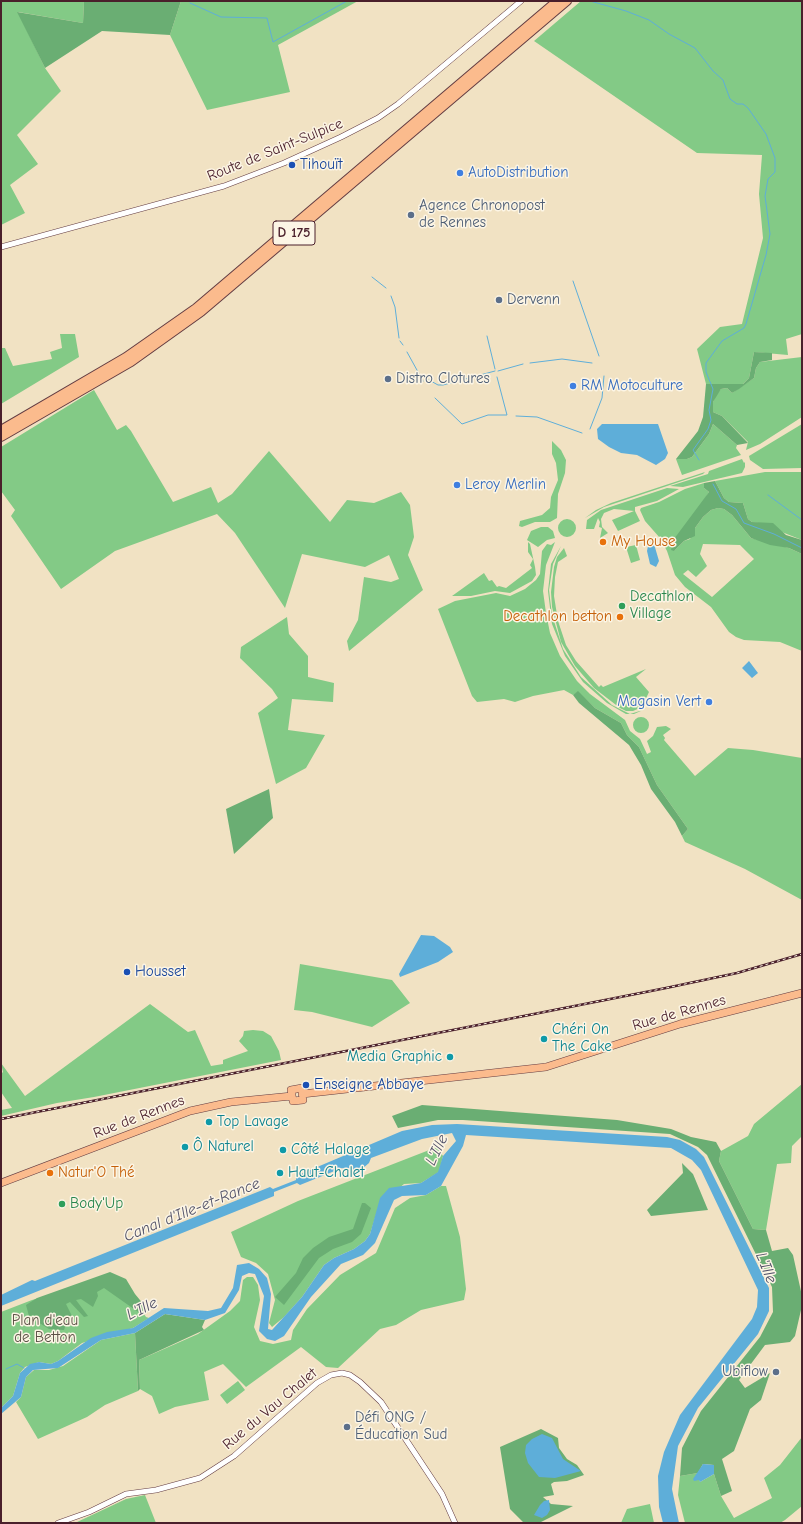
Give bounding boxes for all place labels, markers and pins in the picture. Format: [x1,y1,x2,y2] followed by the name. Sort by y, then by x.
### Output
[300,156,343,174] place label: Tihouït
[287,160,297,170] marker: Tihouït
[468,164,569,182] place label: AutoDistribution
[455,168,465,178] marker: AutoDistribution
[419,197,545,232] place label: Agence Chronopost de Rennes
[406,210,416,220] marker: Agence Chronopost de Rennes
[507,291,560,309] place label: Dervenn
[494,295,504,305] marker: Dervenn
[396,370,490,388] place label: Distro Clotures
[383,374,393,384] marker: Distro Clotures
[581,377,683,395] place label: RM Motoculture
[568,381,578,391] marker: RM Motoculture
[465,476,546,494] place label: Leroy Merlin
[452,480,462,490] marker: Leroy Merlin
[611,533,675,551] place label: My House
[598,537,608,547] marker: My House
[630,588,694,623] place label: Decathlon Village
[617,601,627,611] marker: Decathlon Village
[503,608,612,626] place label: Decathlon betton
[615,612,625,622] marker: Decathlon betton
[617,693,701,711] place label: Magasin Vert
[704,697,714,707] marker: Magasin Vert
[135,963,186,981] place label: Housset
[122,967,132,977] marker: Housset
[552,1021,612,1056] place label: Chéri On The Cake
[539,1034,549,1044] marker: Chéri On The Cake
[347,1048,442,1066] place label: Media Graphic
[445,1052,455,1062] marker: Media Graphic
[314,1076,424,1094] place label: Enseigne Abbaye
[301,1080,311,1090] marker: Enseigne Abbaye
[217,1113,289,1131] place label: Top Lavage
[204,1117,214,1127] marker: Top Lavage
[193,1138,254,1156] place label: Ô Naturel
[291,1141,369,1159] place label: Côté Halage
[180,1142,190,1152] marker: Ô Naturel
[278,1145,288,1155] marker: Côté Halage
[58,1164,134,1182] place label: Natur'O Thé
[288,1164,365,1182] place label: Haut-Chalet
[45,1168,55,1178] marker: Natur'O Thé
[275,1168,285,1178] marker: Haut-Chalet
[70,1195,123,1213] place label: Body'Up
[57,1199,67,1209] marker: Body'Up
[722,1363,768,1381] place label: Ubiflow
[771,1367,781,1377] marker: Ubiflow
[355,1409,447,1444] place label: Défi ONG / Éducation Sud
[342,1422,352,1432] marker: Défi ONG / Éducation Sud

